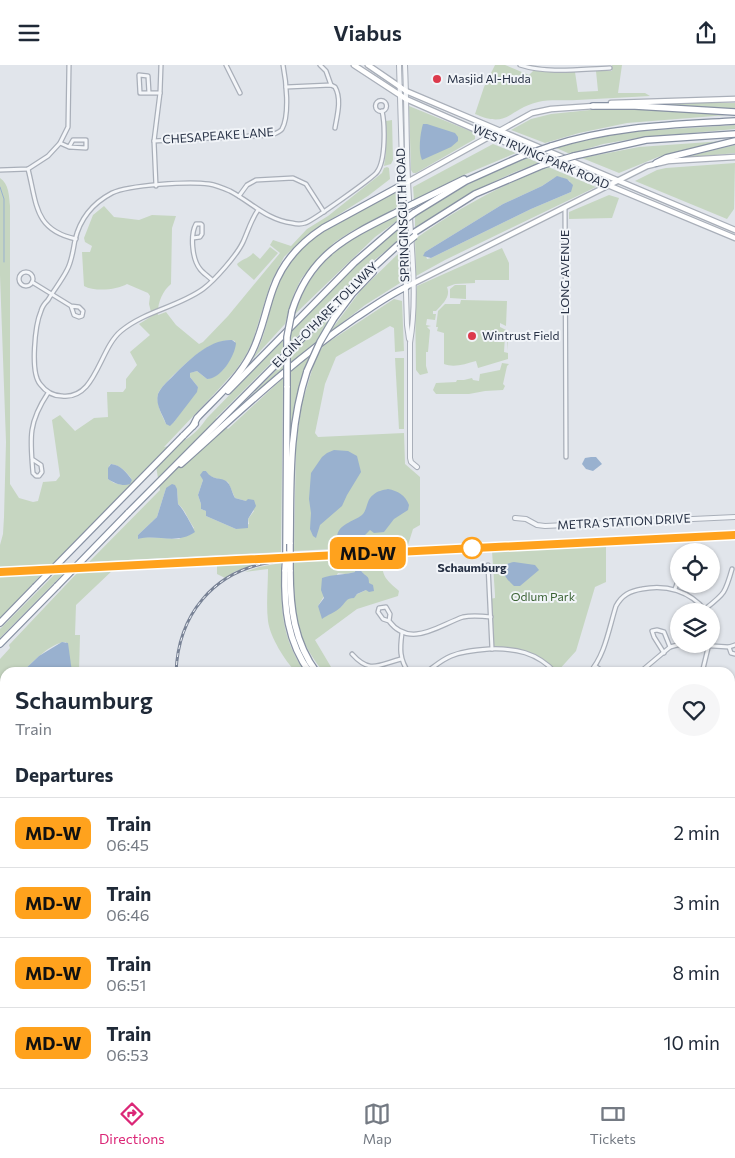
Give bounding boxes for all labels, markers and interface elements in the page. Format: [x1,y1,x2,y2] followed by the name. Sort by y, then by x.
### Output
[15,19,43,47] icon: menu
[333,19,402,46] text: Viabus
[692,19,720,47] icon: share
[447,71,531,85] place label: Masjid Al-Huda
[431,73,443,85] marker: Masjid Al-Huda
[471,121,612,191] street label: WEST IRVING PARK ROAD
[162,124,274,146] street label: CHESAPEAKE LANE
[393,148,411,282] street label: SPRINGINSGUTH ROAD
[557,230,571,314] street label: LONG AVENUE
[269,259,380,370] street label: ELGIN-O'HARE TOLLWAY
[482,328,560,342] place label: Wintrust Field
[466,330,478,342] marker: Wintrust Field
[557,511,691,531] street label: METRA STATION DRIVE
[333,537,403,569] line badge: MD-W
[461,537,483,559] marker: Schaumburg
[340,542,396,564] text: MD-W
[670,543,720,653] map controls
[670,543,720,593] button: locate
[437,560,507,574] place label: Schaumburg
[511,589,576,603] park label: Odlum Park
[670,603,720,653] button: layers
[668,684,720,736] button: heart
[15,685,153,714] text: Schaumburg
[15,719,52,738] text: Train
[15,763,113,786] text: Departures
[106,812,151,835] text: Train
[673,821,720,844] text: 2 min
[25,822,81,844] text: MD-W
[106,835,149,854] text: 06:45
[106,882,151,905] text: Train
[673,891,720,914] text: 3 min
[25,892,81,914] text: MD-W
[106,905,150,924] text: 06:46
[106,952,151,975] text: Train
[672,961,720,984] text: 8 min
[25,962,81,984] text: MD-W
[106,975,146,994] text: 06:51
[106,1022,151,1045] text: Train
[663,1031,720,1054] text: 10 min
[25,1032,81,1054] text: MD-W
[106,1045,149,1064] text: 06:53
[99,1100,165,1147] tab: Directions
[363,1100,392,1147] tab: Map
[590,1100,636,1147] tab: Tickets

